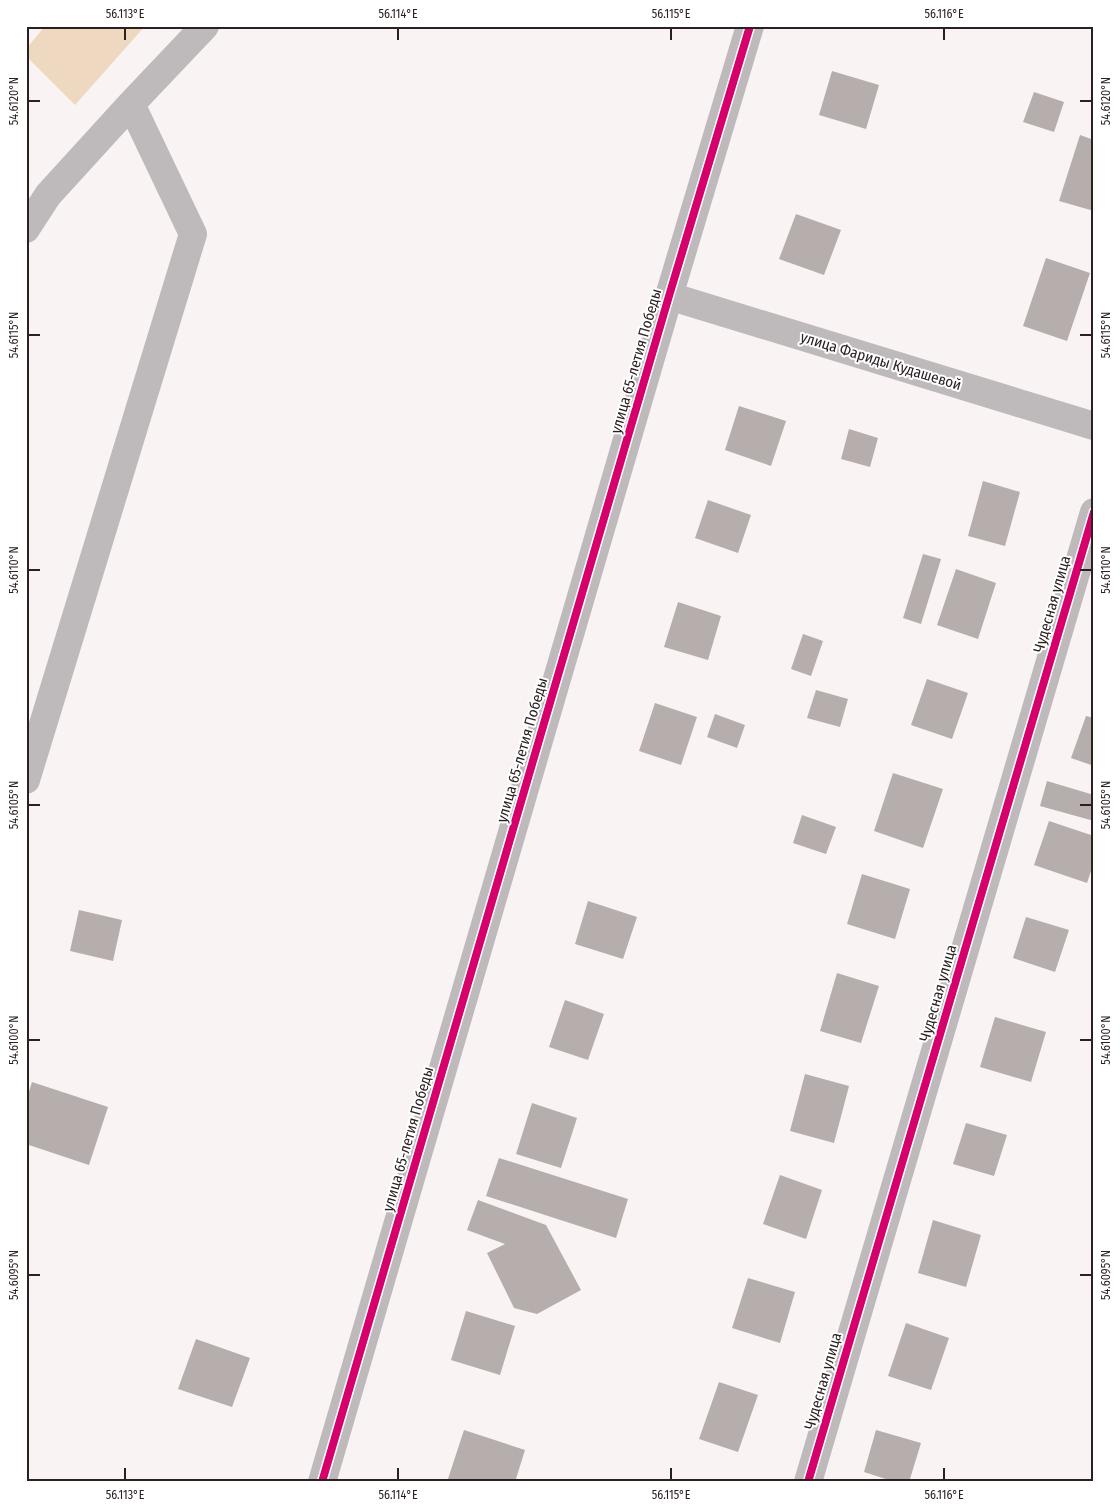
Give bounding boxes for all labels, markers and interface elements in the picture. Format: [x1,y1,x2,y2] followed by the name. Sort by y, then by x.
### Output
[106,7,145,21] text: 56.113°E
[378,7,418,21] text: 56.114°E
[652,7,691,21] text: 56.115°E
[924,7,964,21] text: 56.116°E
[7,77,21,125] text: 54.6120°N
[1099,77,1113,125] text: 54.6120°N
[607,286,665,436] street label: улица 65-летия Победы
[7,312,21,358] text: 54.6115°N
[1099,312,1113,358] text: 54.6115°N
[798,328,964,394] street label: улица Фариды Кудашевой
[7,546,21,594] text: 54.6110°N
[1099,546,1113,594] text: 54.6110°N
[1030,553,1074,655] street label: Чудесная улица
[493,675,551,825] street label: улица 65-летия Победы
[7,781,21,829] text: 54.6105°N
[1099,781,1113,829] text: 54.6105°N
[916,942,960,1044] street label: Чудесная улица
[7,1015,21,1065] text: 54.6100°N
[1099,1015,1113,1065] text: 54.6100°N
[379,1064,437,1214] street label: улица 65-летия Победы
[7,1250,21,1300] text: 54.6095°N
[1099,1250,1113,1300] text: 54.6095°N
[801,1330,845,1432] street label: Чудесная улица
[106,1488,145,1502] text: 56.113°E
[378,1488,418,1502] text: 56.114°E
[652,1488,691,1502] text: 56.115°E
[924,1488,964,1502] text: 56.116°E

